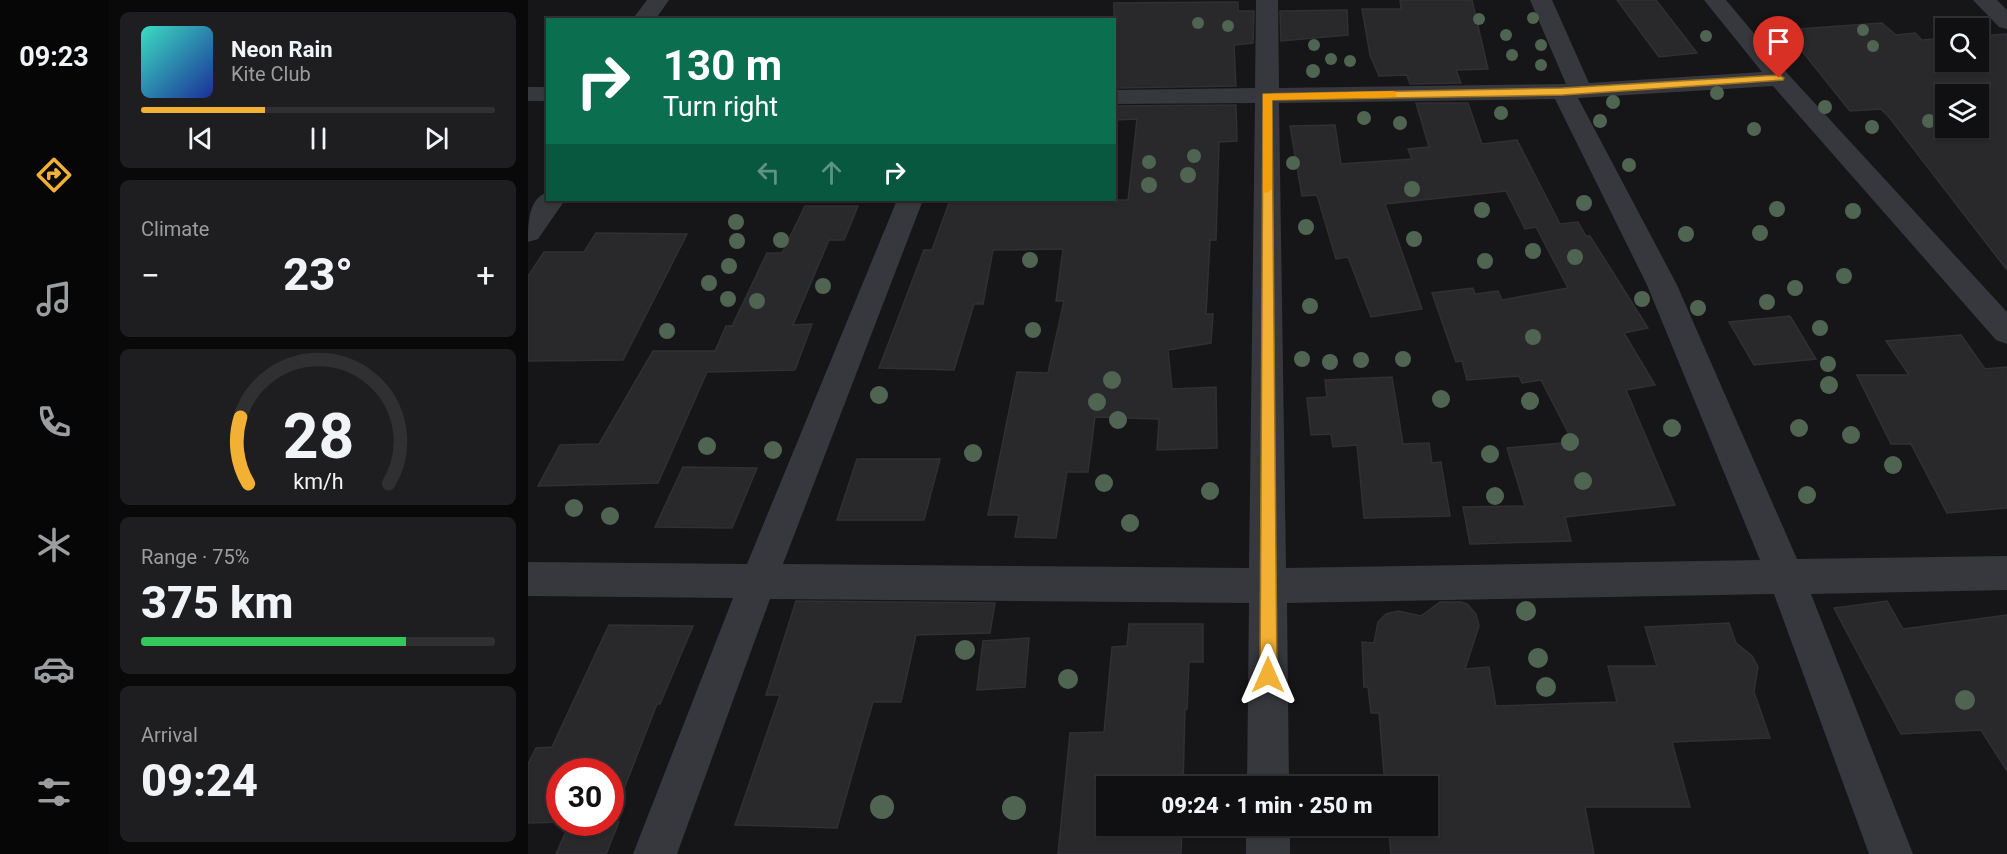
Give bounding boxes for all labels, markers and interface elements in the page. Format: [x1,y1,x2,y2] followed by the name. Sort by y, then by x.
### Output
[1753,16,1804,78] pin
[1935,18,1989,138] map controls
[1935,18,1989,72] button: search
[1762,25,1795,58] icon: arrive
[231,37,333,62] text: Neon Rain
[19,41,89,73] text: 09:23
[663,41,782,90] text: 130 m
[564,42,642,120] icon: right
[231,62,311,86] text: Kite Club
[1935,84,1989,138] button: layers
[663,91,778,123] text: Turn right
[184,122,217,155] icon: previous
[302,122,335,155] icon: pause
[420,122,453,155] icon: next
[33,154,75,196] icon: directions
[752,156,785,189] icon: left
[815,156,848,189] icon: ahead
[878,156,911,189] icon: right
[141,217,209,241] text: Climate
[283,248,353,301] text: 23°
[141,256,160,295] text: −
[476,256,495,295] text: +
[33,278,75,320] icon: music
[282,400,354,473] text: 28
[33,401,75,443] icon: phone
[293,469,343,494] text: km/h
[33,524,75,566] icon: climate
[141,545,249,569] text: Range · 75%
[141,576,293,629] text: 375 km
[1236,643,1300,707] position arrow
[33,648,75,690] icon: car
[141,723,198,747] text: Arrival
[141,754,258,807] text: 09:24
[546,758,624,836] speed limit sign: 30
[33,771,75,813] icon: filters
[1162,793,1372,818] text: 09:24 · 1 min · 250 m

